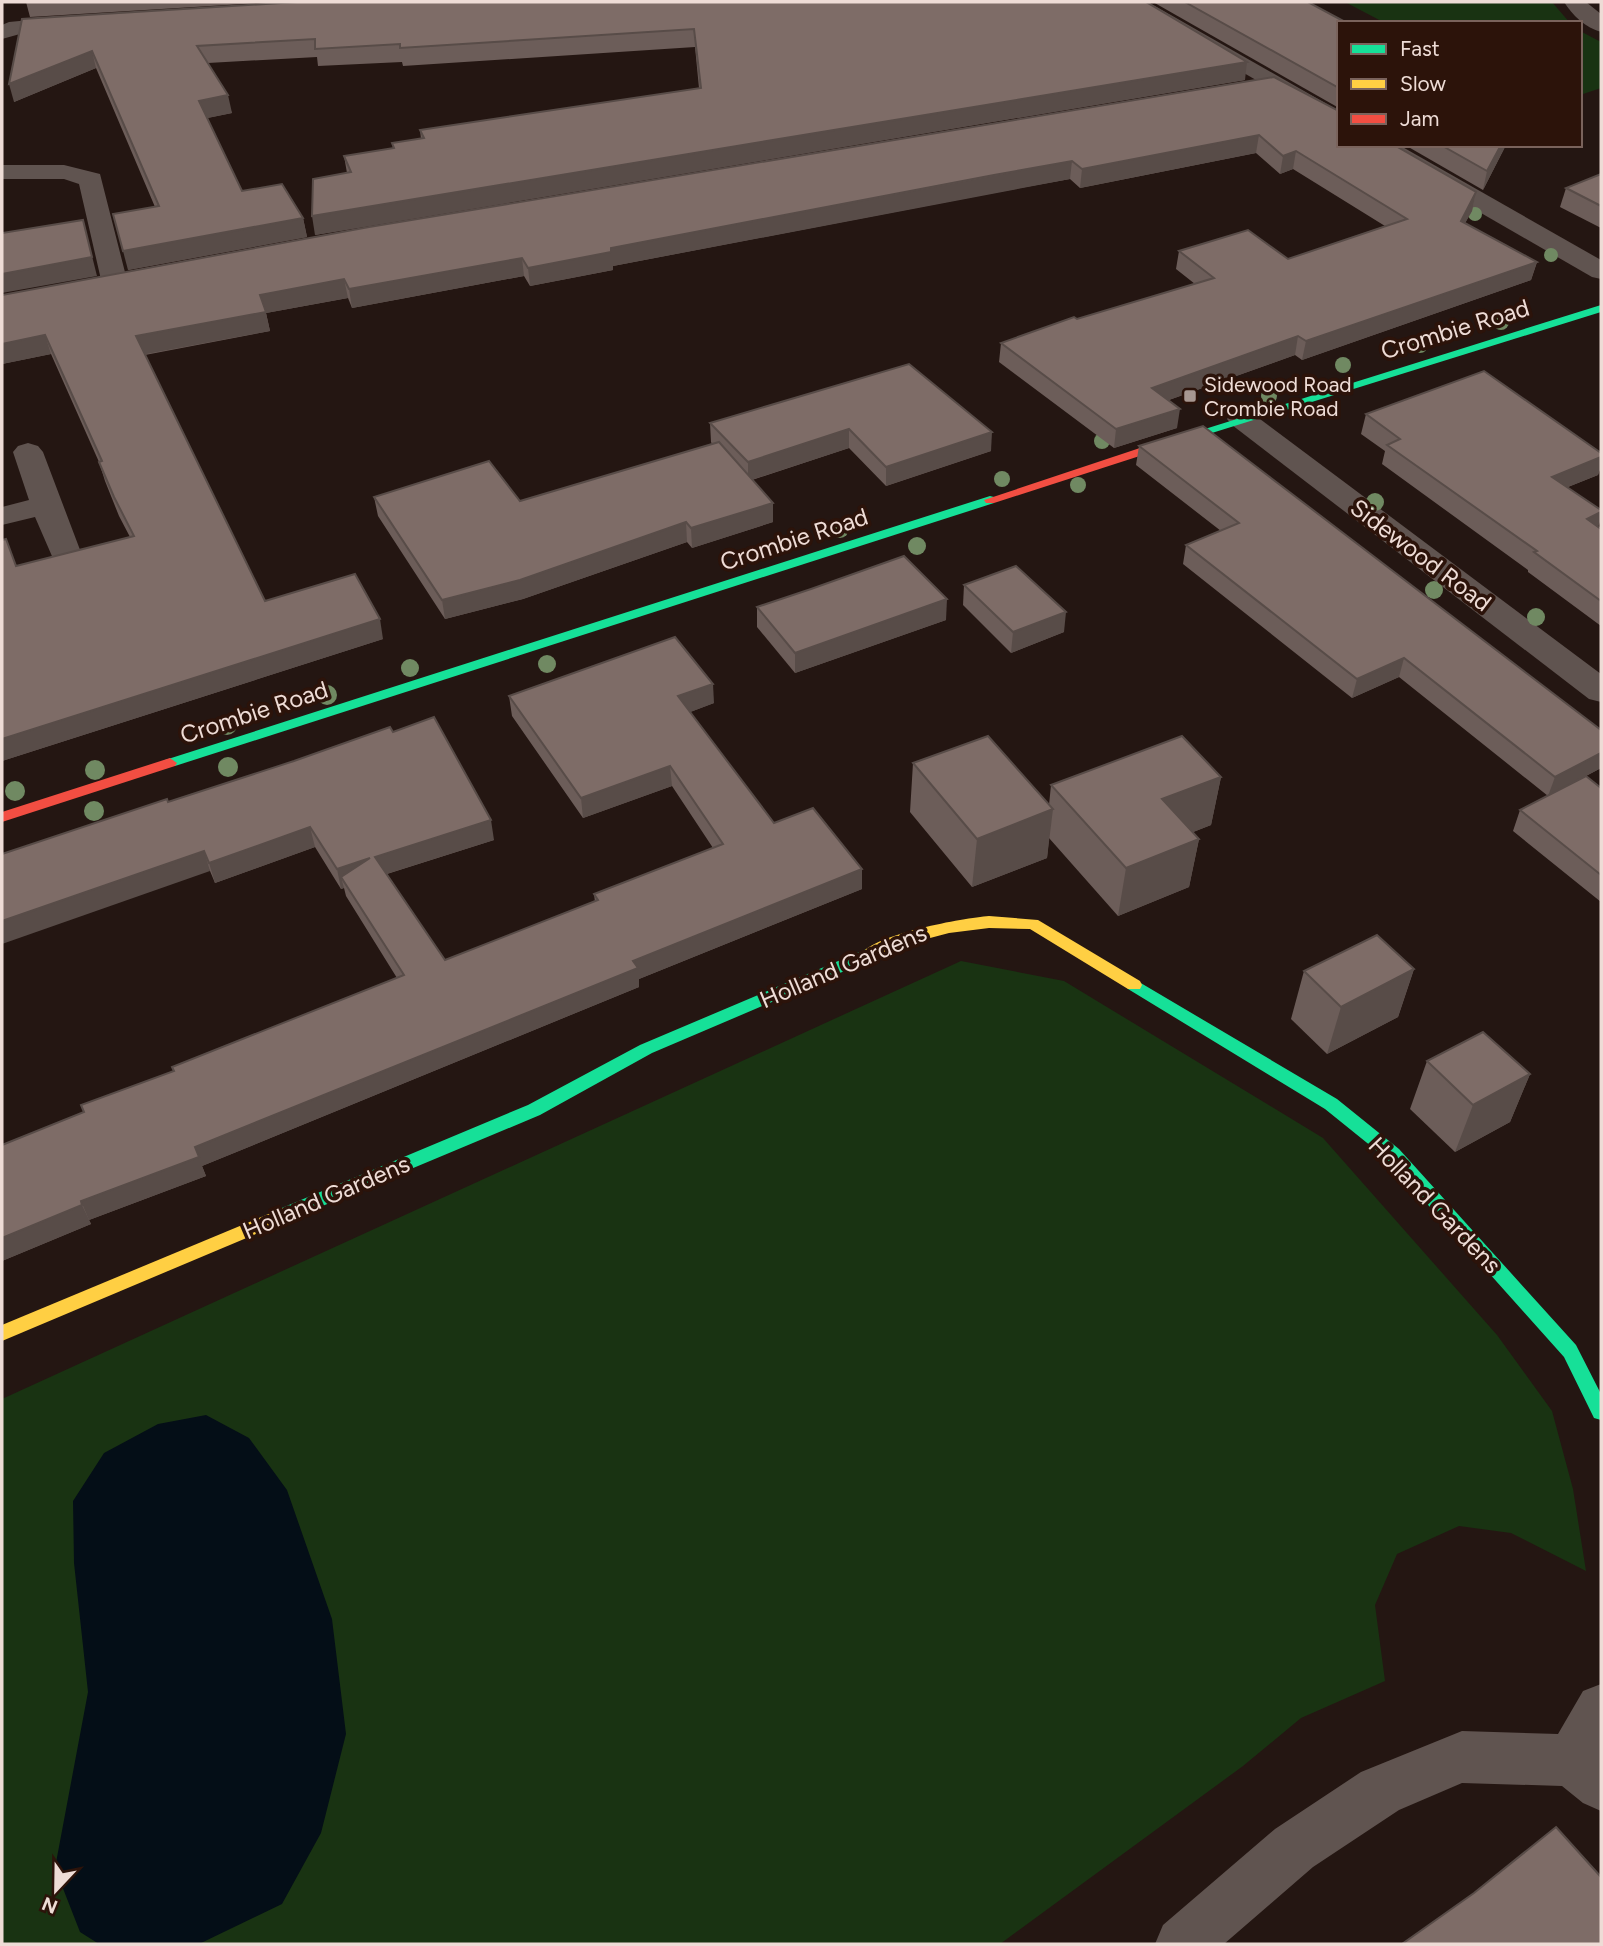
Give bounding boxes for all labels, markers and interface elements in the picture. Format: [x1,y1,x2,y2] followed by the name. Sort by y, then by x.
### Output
[1337,21,1582,147] legend
[1400,36,1440,61] text: Fast
[1400,71,1446,96] text: Slow
[1400,106,1439,131] text: Jam
[1377,293,1533,365] street label: Crombie Road
[1204,372,1352,421] place label: Sidewood Road Crombie Road
[1182,388,1198,404] marker: Sidewood Road Crombie Road
[1345,493,1497,617] street label: Sidewood Road
[716,501,872,577] street label: Crombie Road
[176,674,332,750] street label: Crombie Road
[755,918,931,1014] street label: Holland Gardens
[1363,1131,1507,1279] street label: Holland Gardens
[238,1149,414,1245] street label: Holland Gardens
[21,1855,91,1925] north arrow
[39,1892,61,1919] text: N

